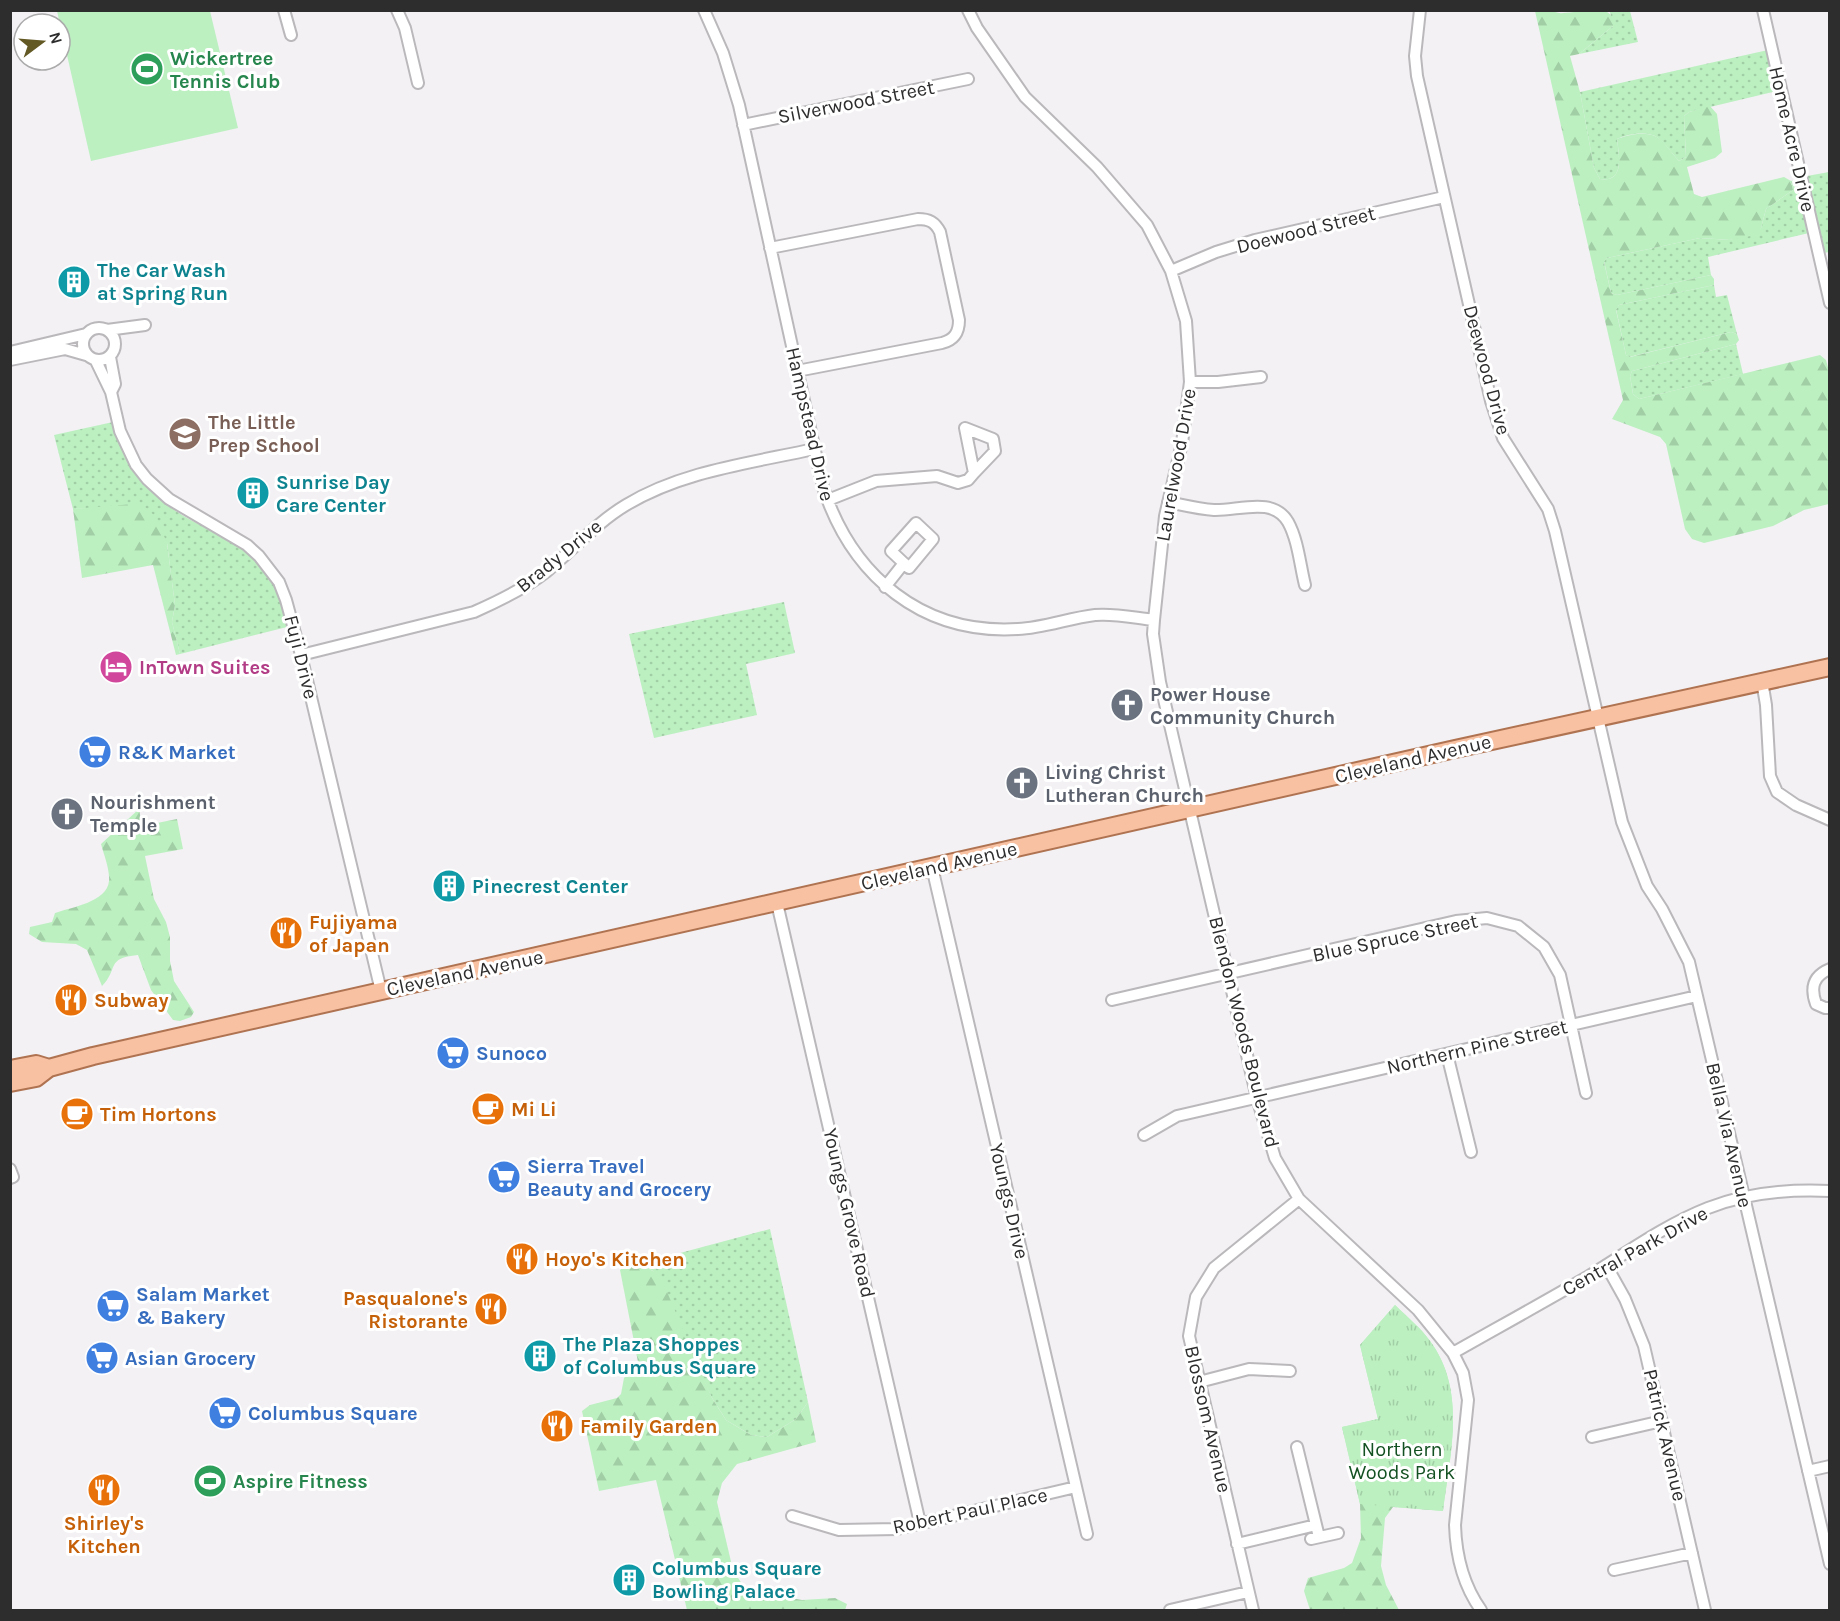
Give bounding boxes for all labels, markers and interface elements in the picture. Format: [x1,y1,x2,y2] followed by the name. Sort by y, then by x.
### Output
[12,12,72,72] north arrow
[45,30,67,46] text: N
[170,47,280,93] place label: Wickertree Tennis Club
[129,51,165,87] sports icon: Wickertree Tennis Club
[1764,64,1820,214] street label: Home Acre Drive
[776,75,937,128] street label: Silverwood Street
[1234,202,1378,258] street label: Doewood Street
[97,259,228,305] place label: The Car Wash at Spring Run
[56,264,92,300] building icon: The Car Wash at Spring Run
[1459,303,1515,437] street label: Deewood Drive
[781,345,839,503] street label: Hampstead Drive
[1151,387,1201,543] street label: Laurelwood Drive
[208,411,320,457] place label: The Little Prep School
[167,416,203,452] school or university icon: The Little Prep School
[276,471,390,517] place label: Sunrise Day Care Center
[235,475,271,511] building icon: Sunrise Day Care Center
[512,515,606,597] street label: Brady Drive
[279,613,323,701] street label: Fuji Drive
[98,649,134,685] hotel icon: InTown Suites
[139,656,271,679] place label: InTown Suites
[1150,683,1335,729] place label: Power House Community Church
[1109,687,1145,723] church icon: Power House Community Church
[1333,730,1493,788] street label: Cleveland Avenue
[77,734,113,770] supermarket icon: R&K Market
[118,741,236,764] place label: R&K Market
[1045,761,1204,807] place label: Living Christ Lutheran Church
[1004,765,1040,801] church icon: Living Christ Lutheran Church
[90,791,216,837] place label: Nourishment Temple
[49,796,85,832] church icon: Nourishment Temple
[859,837,1019,895] street label: Cleveland Avenue
[431,868,467,904] building icon: Pinecrest Center
[472,875,628,898] place label: Pinecrest Center
[1310,909,1480,967] street label: Blue Spruce Street
[309,911,398,957] place label: Fujiyama of Japan
[1204,914,1284,1150] street label: Blendon Woods Boulevard
[268,915,304,951] restaurant icon: Fujiyama of Japan
[385,945,545,1001] street label: Cleveland Avenue
[53,982,89,1018] restaurant icon: Subway
[94,989,169,1012] place label: Subway
[1384,1015,1570,1079] street label: Northern Pine Street
[435,1035,471,1071] supermarket icon: Sunoco
[476,1042,547,1065] place label: Sunoco
[1701,1060,1757,1210] street label: Bella Via Avenue
[470,1091,506,1127] cafe icon: Mi Li
[59,1096,95,1132] cafe icon: Tim Hortons
[511,1098,557,1121] place label: Mi Li
[100,1103,217,1126] place label: Tim Hortons
[818,1126,880,1300] street label: Youngs Grove Road
[985,1141,1033,1261] street label: Youngs Drive
[527,1155,711,1201] place label: Sierra Travel Beauty and Grocery
[486,1159,522,1195] supermarket icon: Sierra Travel Beauty and Grocery
[1558,1201,1712,1301] street label: Central Park Drive
[504,1241,540,1277] restaurant icon: Hoyo's Kitchen
[545,1248,685,1271] place label: Hoyo's Kitchen
[136,1283,270,1329] place label: Salam Market & Bakery
[343,1287,468,1333] place label: Pasqualone's Ristorante
[95,1288,131,1324] supermarket icon: Salam Market & Bakery
[473,1291,509,1327] restaurant icon: Pasqualone's Ristorante
[563,1333,756,1379] place label: The Plaza Shoppes of Columbus Square
[522,1338,558,1374] building icon: The Plaza Shoppes of Columbus Square
[84,1340,120,1376] supermarket icon: Asian Grocery
[1180,1343,1236,1495] street label: Blossom Avenue
[125,1347,256,1370] place label: Asian Grocery
[1639,1367,1691,1503] street label: Patrick Avenue
[207,1395,243,1431] supermarket icon: Columbus Square
[248,1402,418,1425] place label: Columbus Square
[539,1408,575,1444] restaurant icon: Family Garden
[580,1415,717,1438] place label: Family Garden
[1349,1438,1455,1484] park label: Northern Woods Park
[192,1463,228,1499] sports icon: Aspire Fitness
[233,1470,368,1493] place label: Aspire Fitness
[86,1472,122,1508] restaurant icon: Shirley's Kitchen
[891,1483,1049,1539] street label: Robert Paul Place
[64,1512,144,1558] place label: Shirley's Kitchen
[652,1557,822,1603] place label: Columbus Square Bowling Palace
[611,1562,647,1598] building icon: Columbus Square Bowling Palace

